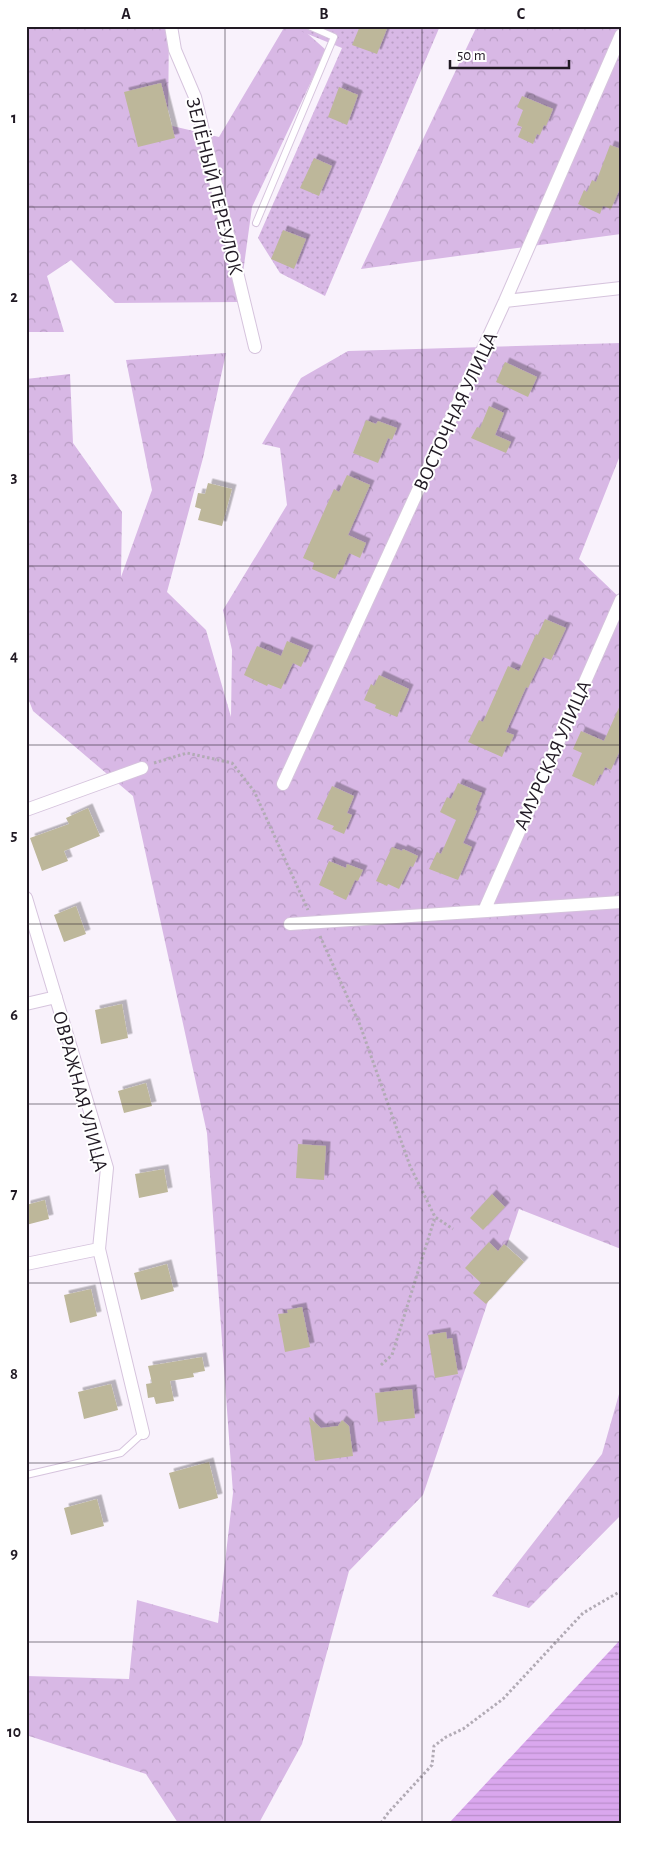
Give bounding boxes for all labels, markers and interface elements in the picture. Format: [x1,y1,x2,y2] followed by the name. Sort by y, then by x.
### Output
[121,6,131,22] text: A
[319,6,329,22] text: B
[517,6,526,22] text: C
[450,38,568,70] scale bar
[457,48,486,63] text: 50 m
[182,96,246,277] street label: ЗЕЛЁНЫЙ ПЕРЕУЛОК
[11,110,17,126] text: 1
[10,289,18,305] text: 2
[410,329,502,494] street label: ВОСТОЧНАЯ УЛИЦА
[11,469,18,485] text: 3
[10,648,18,664] text: 4
[511,677,595,833] street label: АМУРСКАЯ УЛИЦА
[11,827,18,843] text: 5
[10,1007,18,1023] text: 6
[49,1009,111,1174] street label: ОВРАЖНАЯ УЛИЦА
[11,1186,18,1202] text: 7
[10,1366,18,1382] text: 8
[10,1545,18,1561] text: 9
[7,1724,21,1740] text: 10

